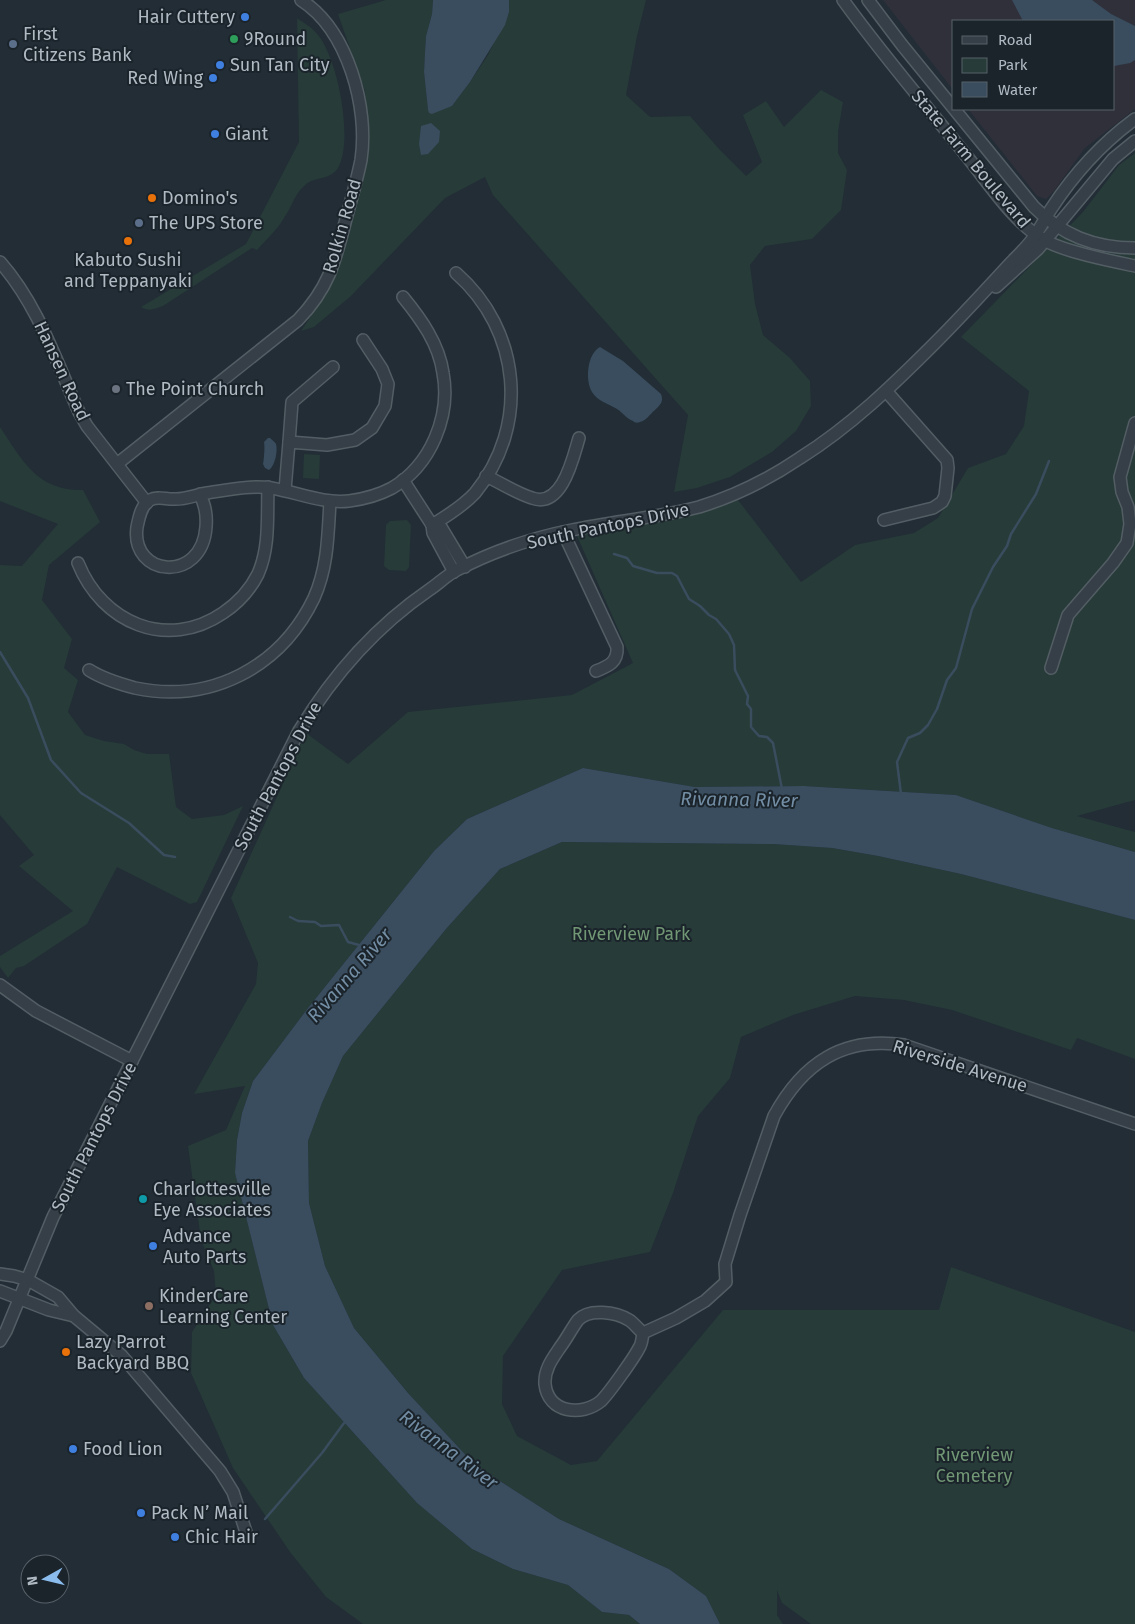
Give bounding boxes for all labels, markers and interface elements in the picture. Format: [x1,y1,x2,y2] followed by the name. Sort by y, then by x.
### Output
[138,6,235,28] place label: Hair Cuttery
[239,11,251,23] marker: Hair Cuttery
[952,20,1115,110] legend
[23,23,132,66] place label: First Citizens Bank
[244,28,306,50] place label: 9Round
[998,31,1033,49] text: Road
[228,33,240,45] marker: 9Round
[7,38,19,50] marker: First Citizens Bank
[230,54,330,76] place label: Sun Tan City
[998,56,1028,74] text: Park
[214,59,226,71] marker: Sun Tan City
[127,67,204,89] place label: Red Wing
[207,72,219,84] marker: Red Wing
[998,81,1037,99] text: Water
[907,85,1035,233] street label: State Farm Boulevard
[225,123,269,145] place label: Giant
[209,128,221,140] marker: Giant
[318,176,366,276] street label: Rolkin Road
[162,187,238,209] place label: Domino's
[146,192,158,204] marker: Domino's
[149,212,263,234] place label: The UPS Store
[133,217,145,229] marker: The UPS Store
[122,235,134,247] marker: Kabuto Sushi and Teppanyaki
[64,249,192,292] place label: Kabuto Sushi and Teppanyaki
[29,318,95,424] street label: Hansen Road
[126,378,264,400] place label: The Point Church
[110,383,122,395] marker: The Point Church
[525,498,691,554] street label: South Pantops Drive
[229,698,327,854] street label: South Pantops Drive
[680,787,799,812] water label: Rivanna River
[302,923,397,1027] water label: Rivanna River
[572,923,691,945] park label: Riverview Park
[890,1035,1030,1097] street label: Riverside Avenue
[47,1058,141,1216] street label: South Pantops Drive
[153,1178,271,1221] place label: Charlottesville Eye Associates
[137,1193,149,1205] marker: Charlottesville Eye Associates
[163,1225,246,1268] place label: Advance Auto Parts
[147,1240,159,1252] marker: Advance Auto Parts
[159,1285,287,1328] place label: KinderCare Learning Center
[143,1300,155,1312] marker: KinderCare Learning Center
[76,1331,189,1374] place label: Lazy Parrot Backyard BBQ
[60,1346,72,1358] marker: Lazy Parrot Backyard BBQ
[395,1405,503,1494] water label: Rivanna River
[83,1438,163,1460] place label: Food Lion
[67,1443,79,1455] marker: Food Lion
[935,1444,1013,1487] park label: Riverview Cemetery
[151,1502,248,1524] place label: Pack N’ Mail
[135,1507,147,1519] marker: Pack N’ Mail
[185,1526,258,1548] place label: Chic Hair
[169,1531,181,1543] marker: Chic Hair
[20,1554,70,1604] north arrow
[24,1575,42,1587] text: N

